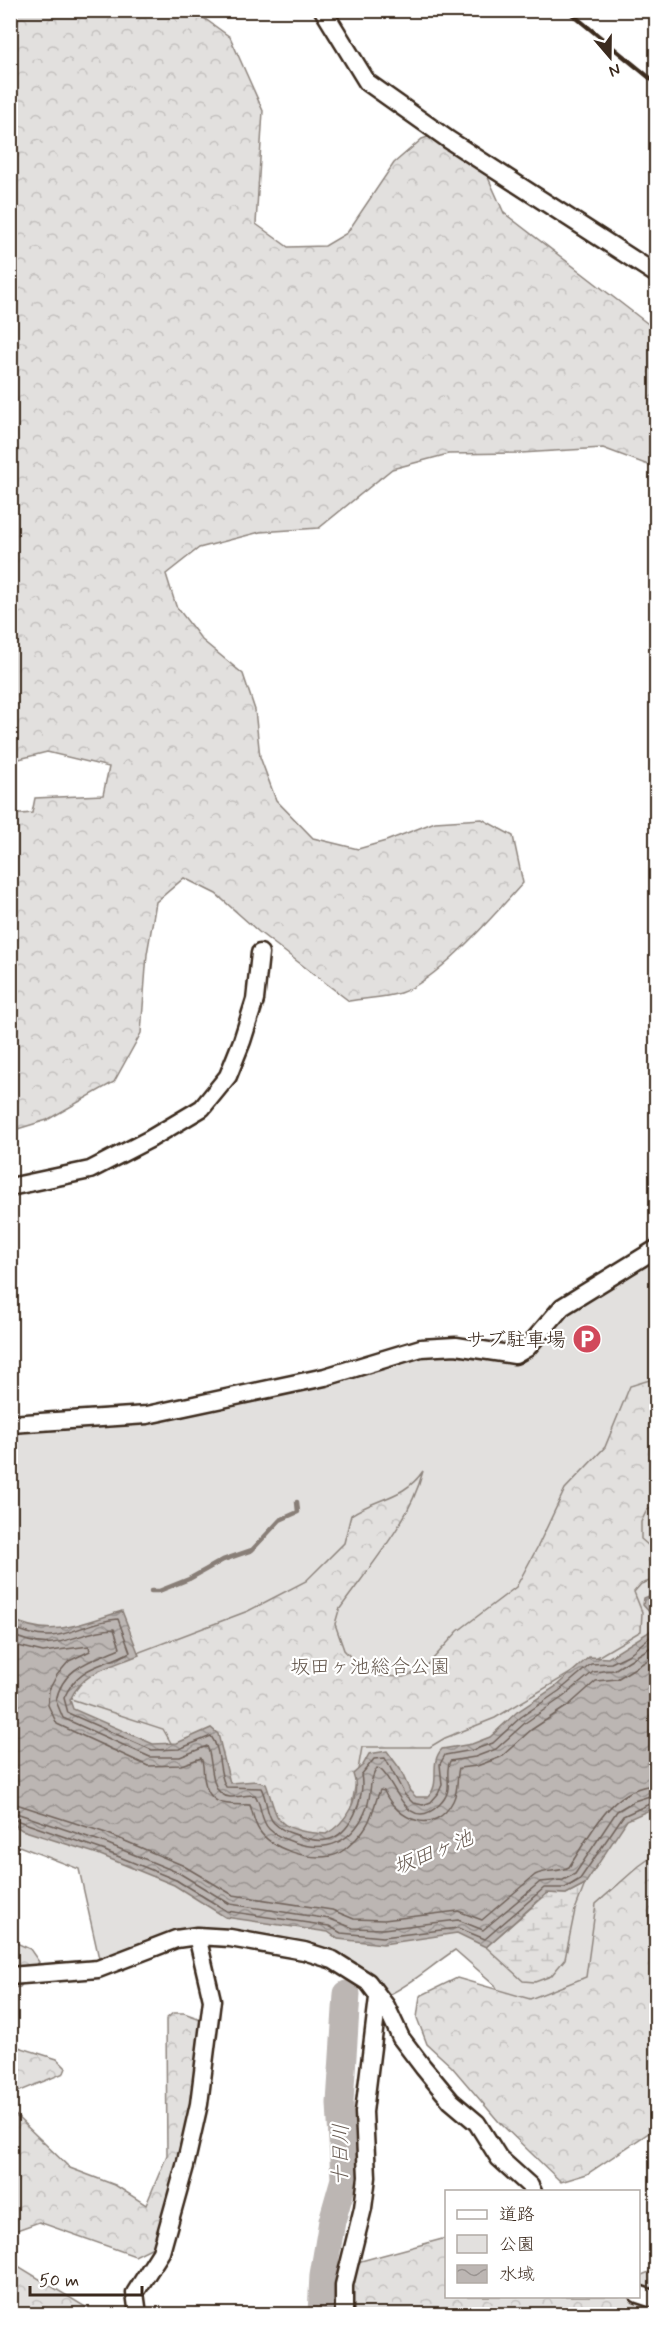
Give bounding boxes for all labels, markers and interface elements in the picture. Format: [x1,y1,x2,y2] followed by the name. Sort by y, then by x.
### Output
[580,27,640,87] north arrow
[606,58,623,81] text: N
[571,1323,603,1355] parking icon: サブ駐車場
[466,1327,566,1354] place label: サブ駐車場
[290,1654,450,1681] park label: 坂田ヶ池総合公園
[389,1824,478,1882] water label: 坂田ヶ池
[326,2123,356,2187] water label: 十日川
[445,2190,640,2298] legend
[499,2203,535,2227] text: 道路
[499,2233,535,2257] text: 公園
[30,2259,142,2297] scale bar
[499,2263,535,2287] text: 水域
[39,2269,79,2293] text: 50 m

